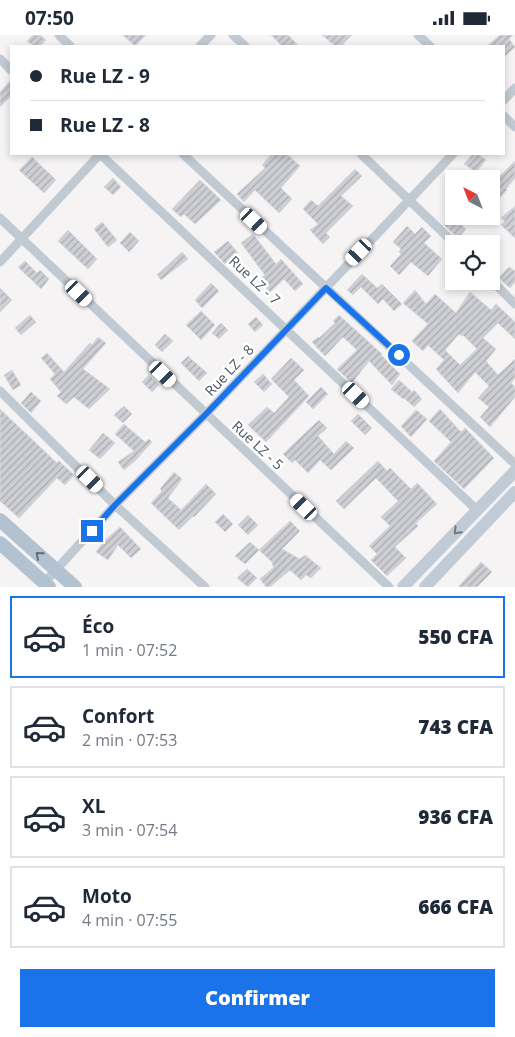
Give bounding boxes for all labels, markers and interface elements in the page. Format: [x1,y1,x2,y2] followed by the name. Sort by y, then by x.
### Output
[25,5,74,31] text: 07:50
[60,63,150,89] text: Rue LZ - 9
[60,112,150,138] text: Rue LZ - 8
[445,170,500,225] north arrow
[445,170,500,290] map controls
[237,205,270,237] car
[445,235,500,290] button: locate
[343,236,374,268] car
[225,251,285,309] street label: Rue LZ - 7
[62,277,95,309] car
[200,340,258,400] street label: Rue LZ - 8
[388,344,410,366] route start
[146,358,179,390] car
[339,379,372,411] car
[228,416,288,474] street label: Rue LZ - 5
[74,463,105,495] car
[287,491,320,523] car
[81,520,103,542] route end
[454,526,463,535] one-way arrow
[36,552,45,560] one-way arrow
[82,613,114,639] text: Éco
[22,615,67,660] icon: car
[418,624,493,650] text: 550 CFA
[82,639,177,661] text: 1 min · 07:52
[82,703,154,729] text: Confort
[22,705,67,750] icon: car
[418,714,493,740] text: 743 CFA
[82,729,177,751] text: 2 min · 07:53
[82,793,105,819] text: XL
[22,795,67,840] icon: car
[418,804,493,830] text: 936 CFA
[82,819,177,841] text: 3 min · 07:54
[82,883,132,909] text: Moto
[22,885,67,930] icon: car
[418,894,493,920] text: 666 CFA
[82,909,177,931] text: 4 min · 07:55
[20,969,495,1027] button: Confirmer

